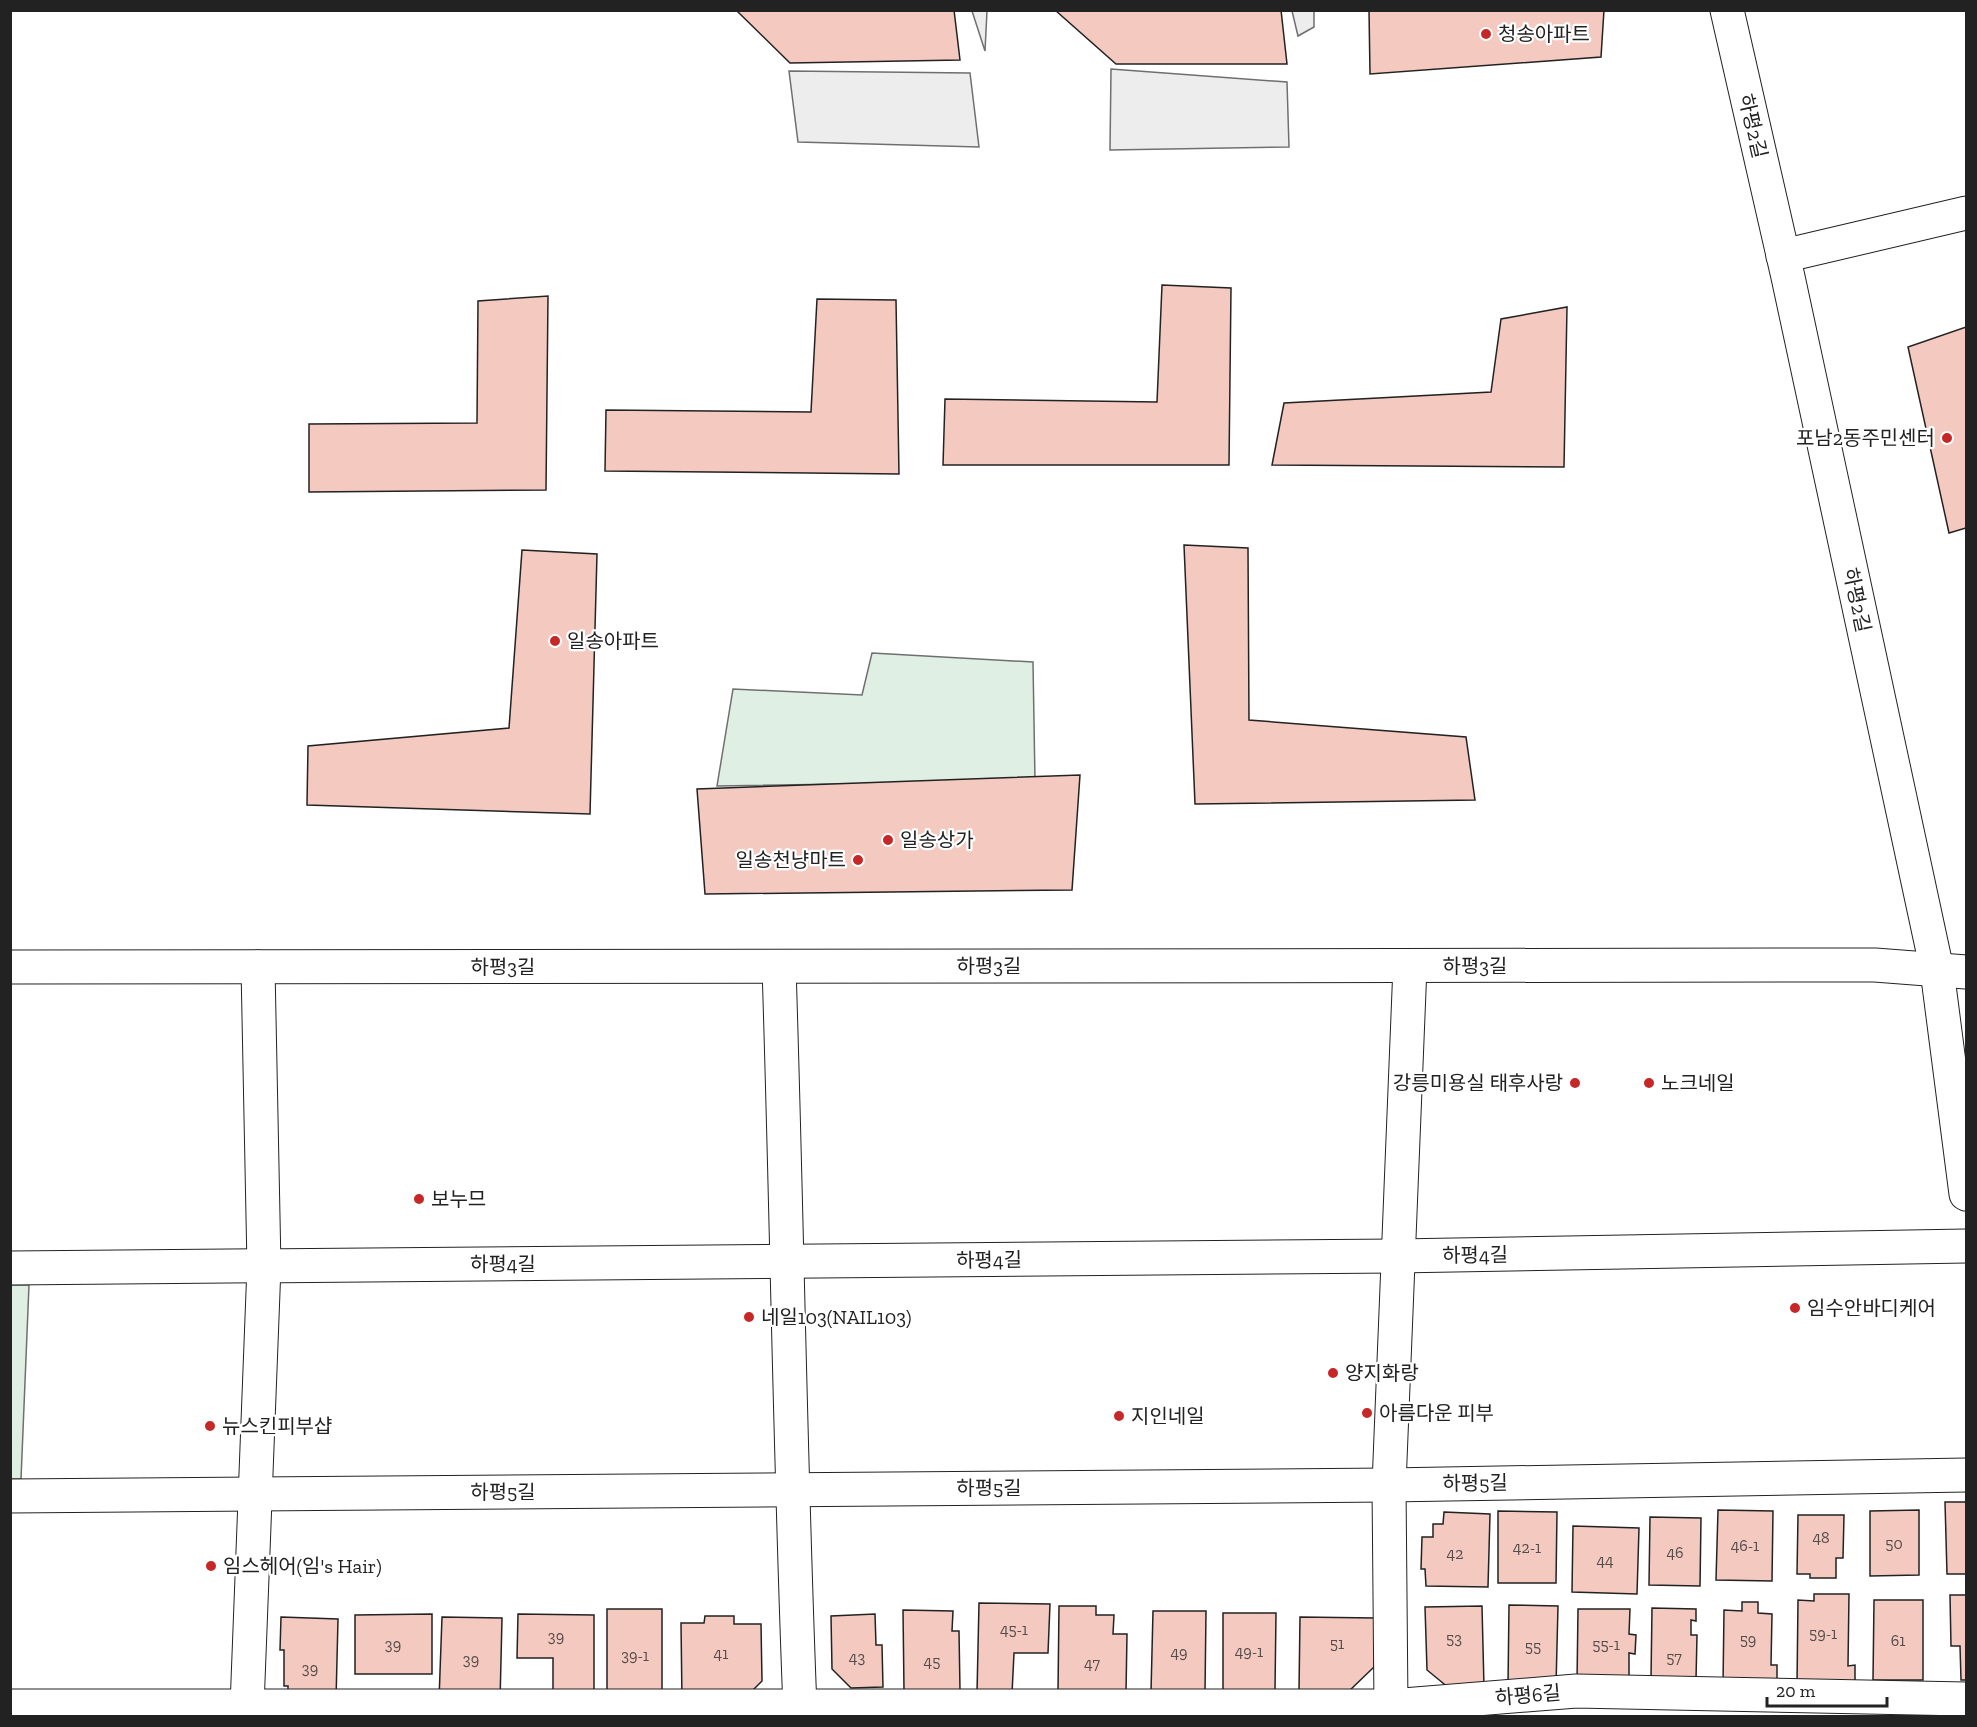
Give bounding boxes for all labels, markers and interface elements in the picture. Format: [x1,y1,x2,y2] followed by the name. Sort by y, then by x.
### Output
[1498,22,1590,46] place label: 청송아파트
[1479,27,1493,41] marker: 청송아파트
[1734,91,1772,161] street label: 하평2길
[1796,426,1935,450] place label: 포남2동주민센터
[1940,431,1954,445] marker: 포남2동주민센터
[1838,565,1876,635] street label: 하평2길
[567,629,659,653] place label: 일송아파트
[548,634,562,648] marker: 일송아파트
[900,828,974,852] place label: 일송상가
[881,833,895,847] marker: 일송상가
[736,848,846,872] place label: 일송천냥마트
[851,853,865,867] marker: 일송천냥마트
[957,954,1021,978] street label: 하평3길
[1443,954,1507,978] street label: 하평3길
[471,955,535,979] street label: 하평3길
[1393,1071,1563,1095] place label: 강릉미용실 태후사랑
[1661,1071,1735,1095] place label: 노크네일
[1568,1076,1582,1090] marker: 강릉미용실 태후사랑
[1642,1076,1656,1090] marker: 노크네일
[431,1187,486,1211] place label: 보누므
[412,1192,426,1206] marker: 보누므
[1442,1242,1508,1268] street label: 하평4길
[956,1247,1022,1273] street label: 하평4길
[470,1252,536,1276] street label: 하평4길
[1807,1296,1936,1320] place label: 임수안바디케어
[1788,1301,1802,1315] marker: 임수안바디케어
[761,1305,911,1329] place label: 네일103(NAIL103)
[742,1310,756,1324] marker: 네일103(NAIL103)
[1345,1361,1419,1385] place label: 양지화랑
[1326,1366,1340,1380] marker: 양지화랑
[1379,1401,1494,1425] place label: 아름다운 피부
[1131,1404,1205,1428] place label: 지인네일
[1360,1406,1374,1420] marker: 아름다운 피부
[1112,1409,1126,1423] marker: 지인네일
[222,1414,332,1438] place label: 뉴스킨피부샵
[203,1419,217,1433] marker: 뉴스킨피부샵
[1442,1470,1508,1496] street label: 하평5길
[956,1476,1022,1500] street label: 하평5길
[470,1480,536,1504] street label: 하평5길
[1812,1528,1830,1547] house number: 48
[1885,1534,1903,1553] house number: 50
[1731,1536,1759,1555] house number: 46-1
[1513,1538,1541,1557] house number: 42-1
[1666,1543,1684,1562] house number: 46
[1447,1544,1463,1563] house number: 42
[1596,1551,1614,1570] house number: 44
[223,1554,382,1578] place label: 임스헤어(임's Hair)
[204,1559,218,1573] marker: 임스헤어(임's Hair)
[1000,1620,1028,1639] house number: 45-1
[1809,1624,1837,1643] house number: 59-1
[548,1627,564,1646] house number: 39
[1446,1629,1462,1648] house number: 53
[1740,1630,1756,1649] house number: 59
[1891,1631,1905,1650] house number: 61
[1330,1634,1344,1653] house number: 51
[385,1635,401,1654] house number: 39
[1592,1635,1620,1654] house number: 55-1
[1525,1637,1541,1656] house number: 55
[1235,1642,1263,1661] house number: 49-1
[1170,1643,1188,1662] house number: 49
[714,1644,728,1663] house number: 41
[621,1646,649,1665] house number: 39-1
[849,1648,865,1667] house number: 43
[1666,1648,1682,1667] house number: 57
[463,1650,479,1669] house number: 39
[924,1652,940,1671] house number: 45
[1084,1654,1100,1673] house number: 47
[302,1659,318,1678] house number: 39
[1767,1670,1887,1708] scale bar
[1494,1680,1562,1710] street label: 하평6길
[1776,1680,1816,1702] text: 20 m

